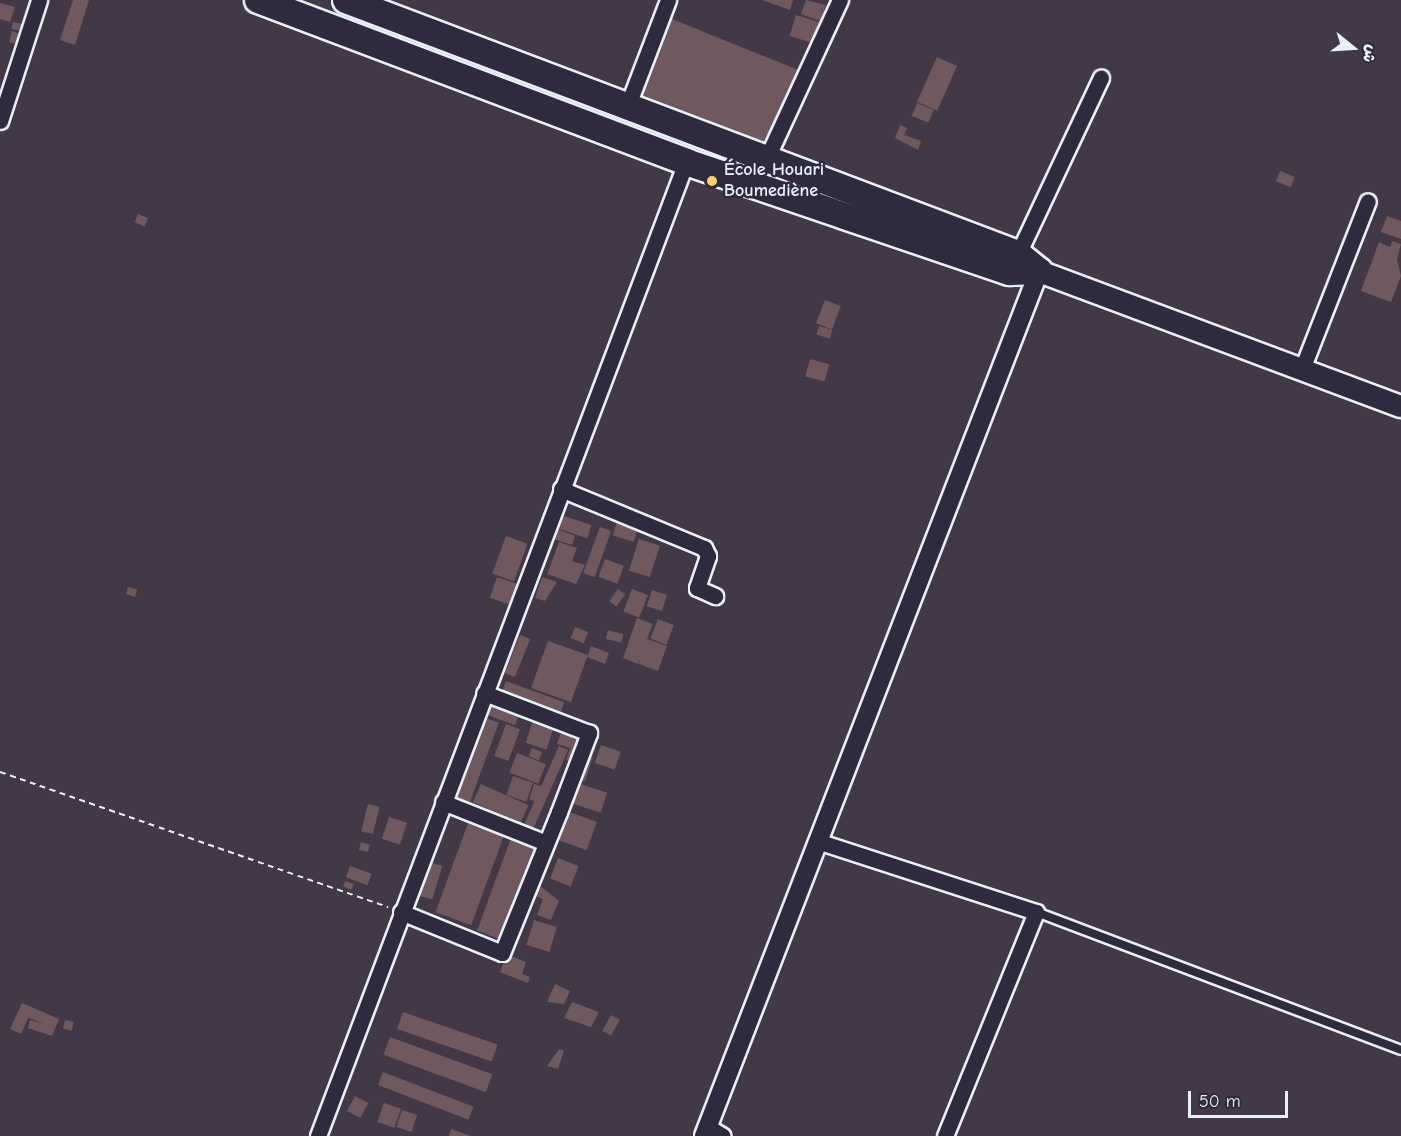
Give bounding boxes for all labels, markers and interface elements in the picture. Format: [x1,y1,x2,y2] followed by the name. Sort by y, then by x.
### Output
[1323,18,1383,78] north arrow
[1359,42,1381,65] text: ش
[724,160,824,202] place label: École Houari Boumediène
[705,174,719,188] marker: École Houari Boumediène
[1191,1079,1292,1117] scale bar
[1199,1091,1241,1112] text: 50 m

